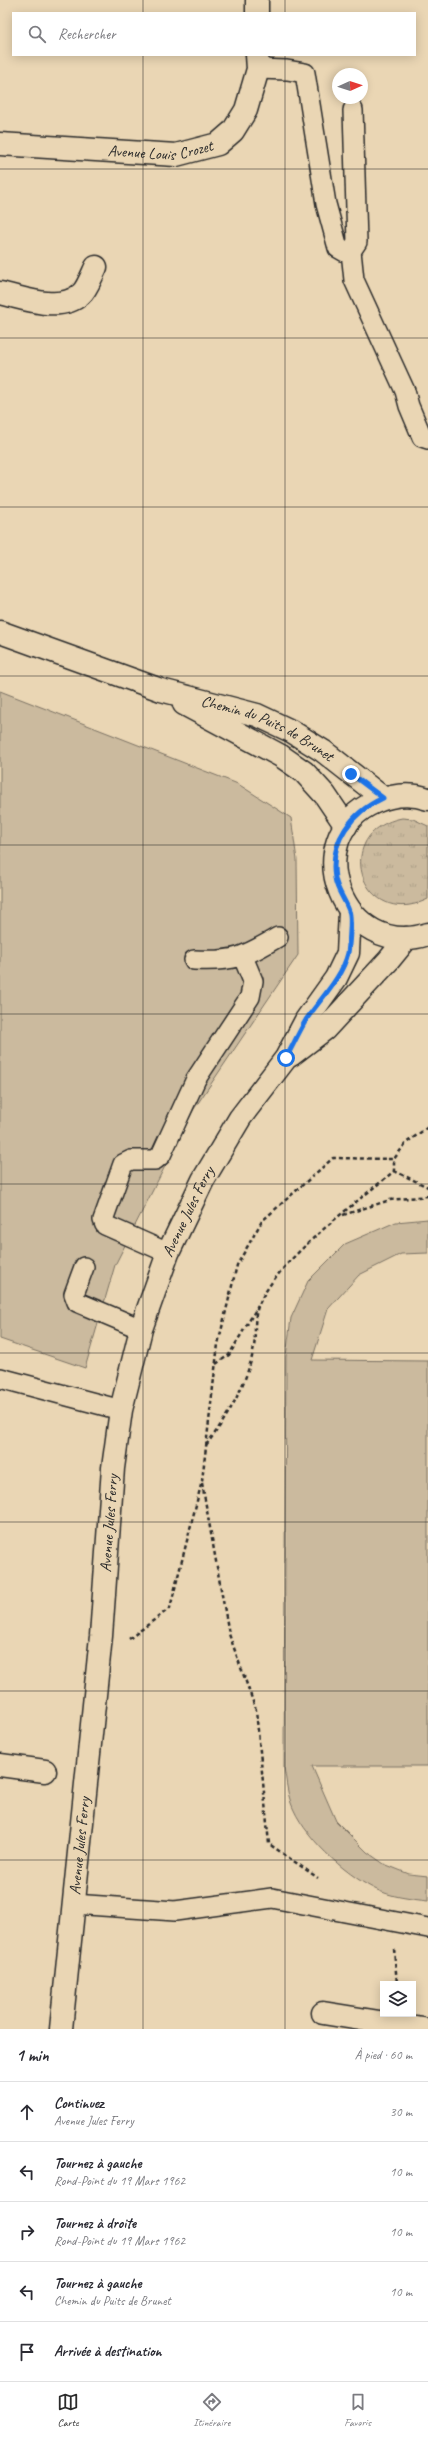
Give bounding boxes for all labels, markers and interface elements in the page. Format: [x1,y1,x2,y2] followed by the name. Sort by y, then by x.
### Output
[12,12,416,56] search box
[26,23,48,45] icon: search
[58,25,116,44] text: Rechercher
[332,68,368,104] north arrow
[107,135,217,165] street label: Avenue Louis Crozet
[199,691,339,767] street label: Chemin du Puits de Brunet
[342,765,360,783] route end
[277,1049,295,1067] route start
[158,1162,220,1260] street label: Avenue Jules Ferry
[96,1472,123,1573] street label: Avenue Jules Ferry
[65,1795,95,1896] street label: Avenue Jules Ferry
[380,1981,416,2017] map controls
[380,1981,416,2017] button: layers
[16,2045,49,2066] text: 1 min
[355,2047,412,2063] text: À pied · 60 m
[54,2094,104,2113] text: Continuez
[16,2101,38,2123] icon: ahead
[390,2104,412,2120] text: 30 m
[54,2113,134,2129] text: Avenue Jules Ferry
[54,2154,141,2173] text: Tournez à gauche
[16,2161,38,2183] icon: left
[390,2164,412,2180] text: 10 m
[54,2173,185,2189] text: Rond-Point du 19 Mars 1962
[54,2214,136,2233] text: Tournez à droite
[16,2221,38,2243] icon: right
[390,2224,412,2240] text: 10 m
[54,2233,185,2249] text: Rond-Point du 19 Mars 1962
[54,2274,141,2293] text: Tournez à gauche
[16,2281,38,2303] icon: left
[390,2284,412,2300] text: 10 m
[54,2293,171,2309] text: Chemin du Puits de Brunet
[16,2341,38,2363] icon: arrive
[54,2342,162,2361] text: Arrivée à destination
[57,2391,79,2429] tab: Carte
[193,2391,230,2429] tab: Itinéraire
[344,2391,371,2429] tab: Favoris

